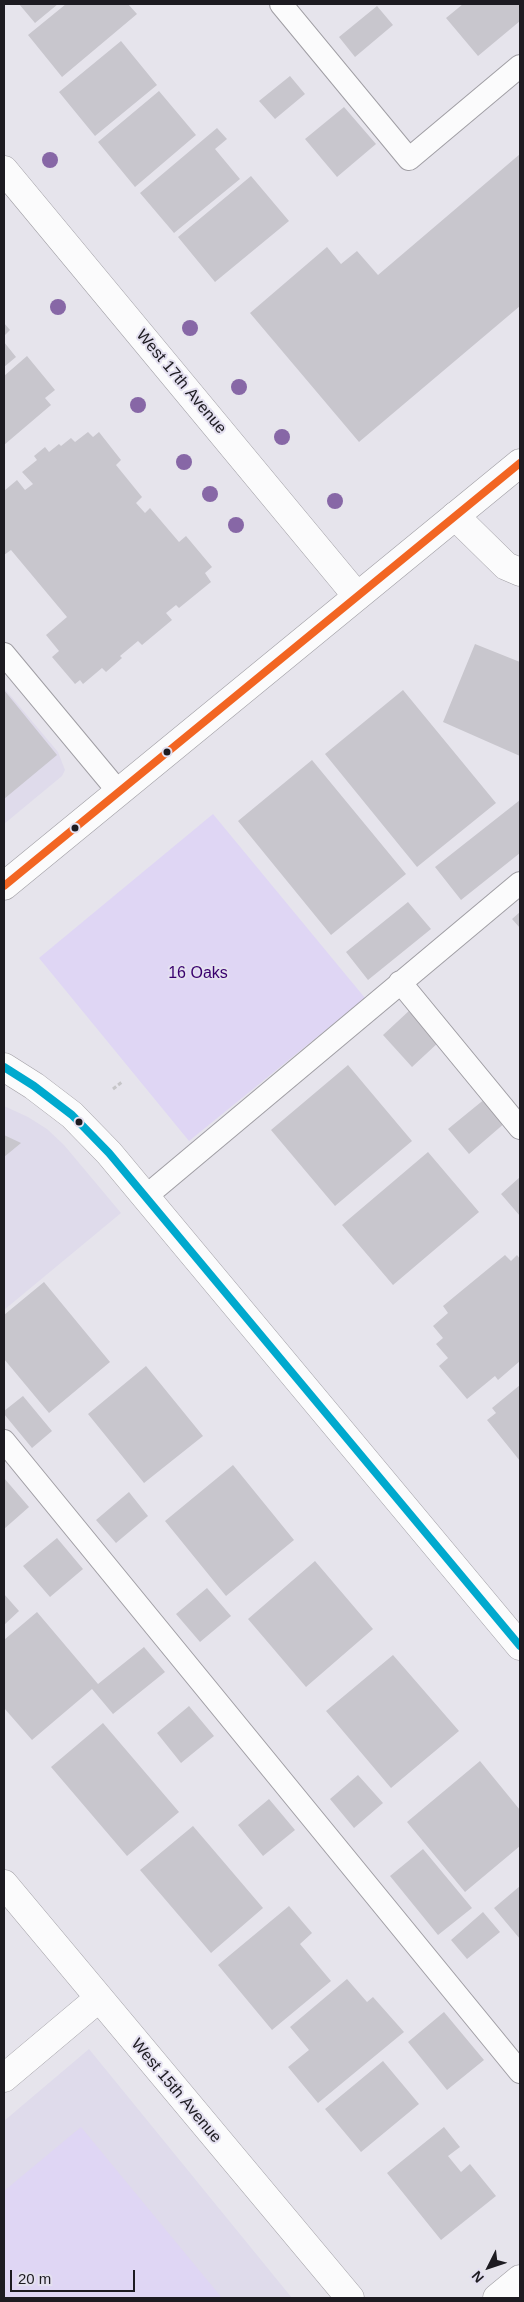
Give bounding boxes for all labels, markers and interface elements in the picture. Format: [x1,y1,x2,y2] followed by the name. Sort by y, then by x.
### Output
[132,326,230,438] street label: West 17th Avenue
[162,747,172,757] unlabelled marker
[70,823,80,833] unlabelled marker
[168,964,228,984] park label: 16 Oaks
[74,1117,84,1127] unlabelled marker
[127,2035,225,2147] street label: West 15th Avenue
[464,2242,514,2292] north arrow
[12,2260,138,2292] scale bar
[468,2268,487,2286] text: N
[18,2270,51,2287] text: 20 m

